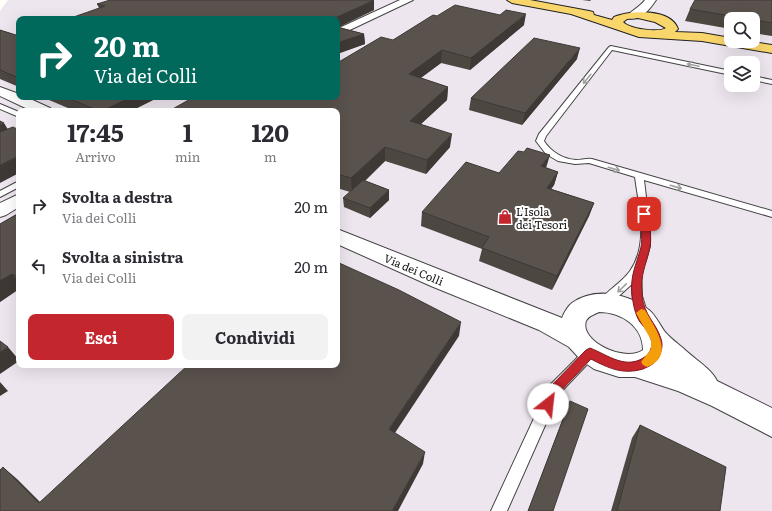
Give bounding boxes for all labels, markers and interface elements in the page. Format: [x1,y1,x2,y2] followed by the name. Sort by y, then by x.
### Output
[724,12,760,92] map controls
[724,12,760,48] button: search
[94,24,160,66] text: 20 m
[28,32,80,84] icon: right
[724,56,760,92] button: layers
[687,61,700,69] one-way arrow
[94,62,197,89] text: Via dei Colli
[582,73,591,84] one-way arrow
[67,114,124,149] text: 17:45
[183,114,193,149] text: 1
[251,114,289,149] text: 120
[75,147,116,166] text: Arrivo
[175,147,200,166] text: min
[264,147,277,166] text: m
[607,166,620,173] one-way arrow
[669,184,682,191] one-way arrow
[62,185,173,208] text: Svolta a destra
[28,195,50,217] icon: right
[294,195,328,218] text: 20 m
[627,197,661,231] pin
[516,203,568,232] place label: L'Isola dei Tesori
[633,203,655,225] icon: arrive
[62,208,136,227] text: Via dei Colli
[497,209,513,225] shop icon: L'Isola dei Tesori
[62,245,183,268] text: Svolta a sinistra
[382,249,446,289] street label: Via dei Colli
[28,255,50,277] icon: left
[294,255,328,278] text: 20 m
[62,268,136,287] text: Via dei Colli
[617,283,627,293] one-way arrow
[28,314,174,360] button: Esci
[182,314,328,360] button: Condividi
[527,383,569,425] position arrow

